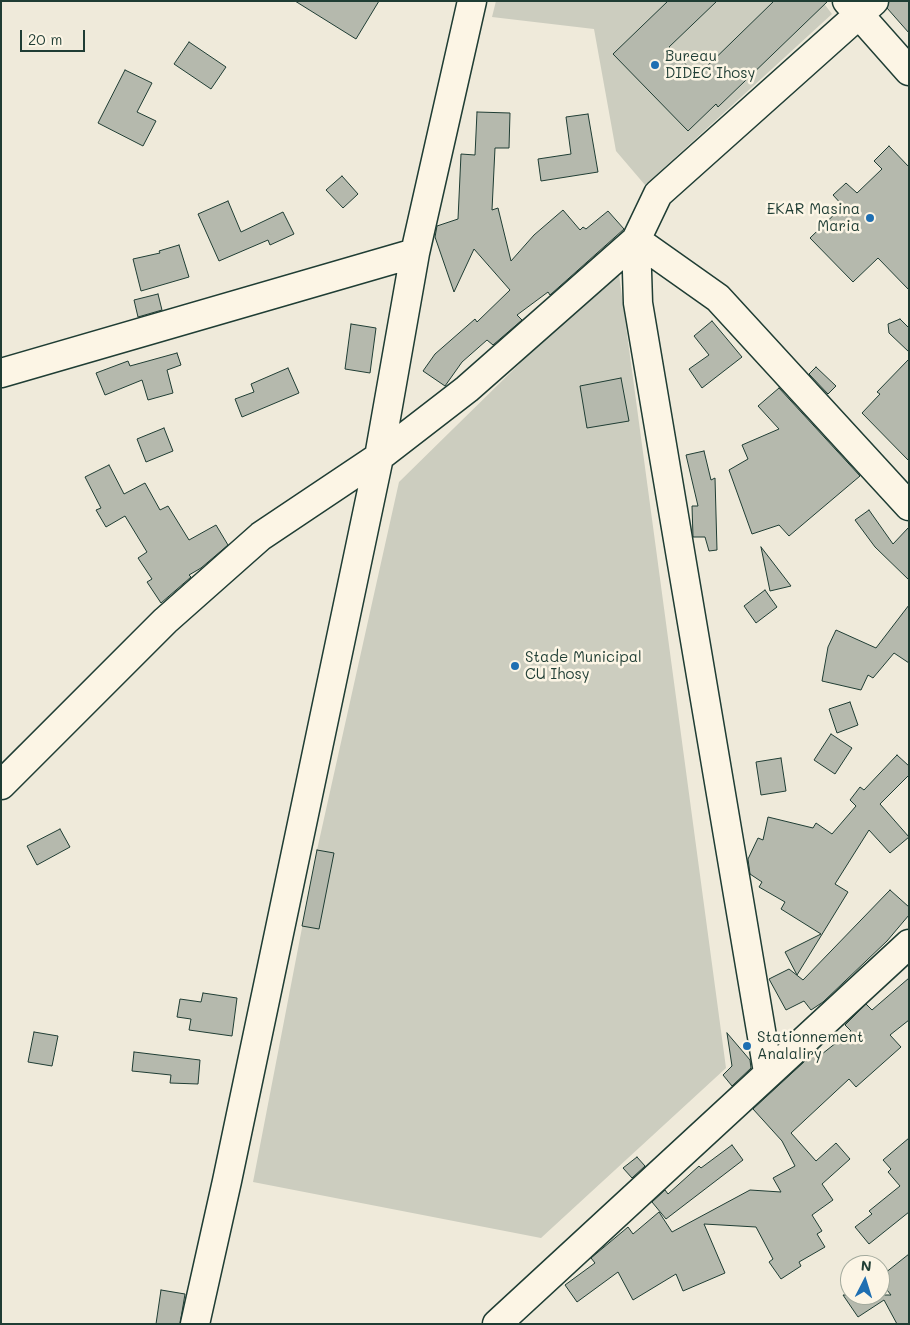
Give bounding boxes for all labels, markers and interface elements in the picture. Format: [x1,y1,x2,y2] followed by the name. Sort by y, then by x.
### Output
[22,20,88,52] scale bar
[28,29,62,49] text: 20 m
[665,47,755,82] place label: Bureau DIDEC Ihosy
[649,59,661,71] marker: Bureau DIDEC Ihosy
[767,200,860,235] place label: EKAR Masina Maria
[864,212,876,224] marker: EKAR Masina Maria
[525,648,642,683] place label: Stade Municipal CU Ihosy
[509,660,521,672] marker: Stade Municipal CU Ihosy
[757,1028,864,1063] place label: Stationnement Analaliry
[741,1040,753,1052] marker: Stationnement Analaliry
[840,1255,890,1305] north arrow
[860,1256,872,1275] text: N

